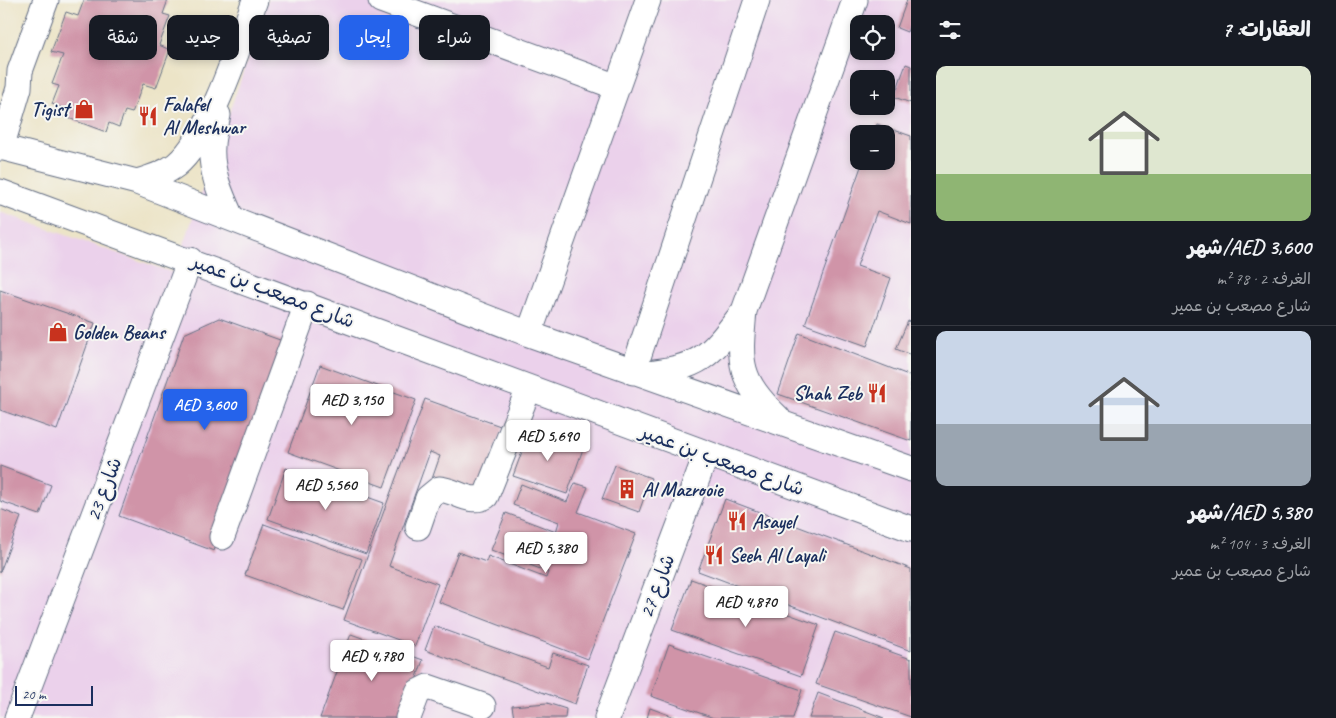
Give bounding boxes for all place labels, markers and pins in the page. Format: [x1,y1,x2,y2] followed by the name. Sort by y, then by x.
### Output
[163,92,248,140] place label: Falafel Al Meshwar
[31,97,72,122] place label: Tigist
[73,98,95,120] shop icon: Tigist
[137,105,159,127] restaurant icon: Falafel Al Meshwar
[73,320,167,345] place label: Golden Beans
[47,321,69,343] shop icon: Golden Beans
[793,381,864,406] place label: Shah Zeb
[866,382,888,404] restaurant icon: Shah Zeb
[295,384,409,426] pin: AED 3,150
[148,388,262,431] pin: AED 3,600
[491,420,605,462] pin: AED 5,690
[269,468,383,511] pin: AED 5,560
[642,477,724,502] place label: Al Mazrooie
[616,478,638,500] building icon: Al Mazrooie
[752,509,798,535] place label: Asayel
[726,510,748,532] restaurant icon: Asayel
[489,532,603,574] pin: AED 5,380
[729,543,828,568] place label: Seeh Al Layali
[703,544,725,566] restaurant icon: Seeh Al Layali
[689,586,803,628] pin: AED 4,870
[315,640,429,682] pin: AED 4,780

